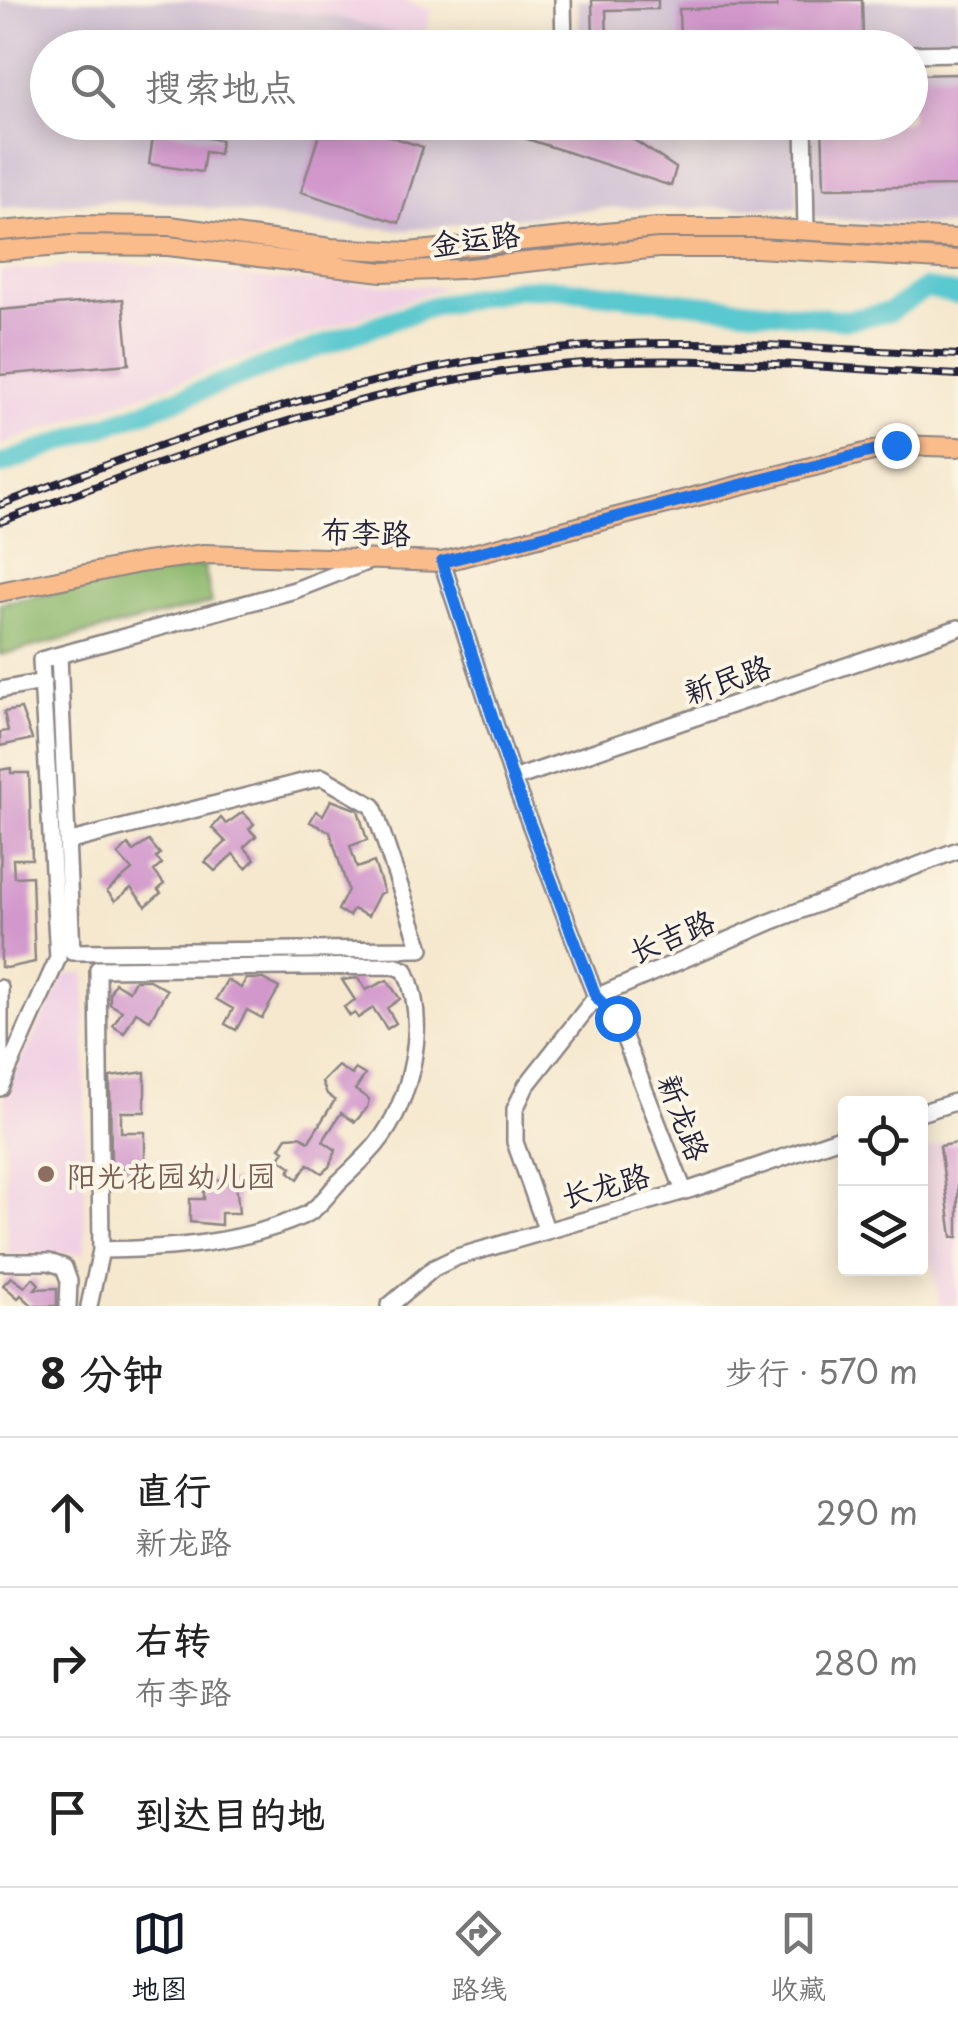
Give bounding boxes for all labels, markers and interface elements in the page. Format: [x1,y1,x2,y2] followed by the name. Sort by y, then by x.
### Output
[30,30,928,140] search box
[145,57,297,114] text: 搜索地点
[65,58,120,113] icon: search
[428,210,522,266] street label: 金运路
[874,423,920,469] route end
[320,507,412,555] street label: 布李路
[677,642,777,714] street label: 新民路
[621,897,721,973] street label: 长吉路
[595,996,641,1042] route start
[648,1067,722,1167] street label: 新龙路
[838,1096,928,1276] map controls
[838,1096,928,1186] button: locate
[556,1151,654,1217] street label: 长龙路
[66,1152,276,1197] place label: 阳光花园幼儿园
[35,1163,57,1185] marker: 阳光花园幼儿园
[838,1186,928,1276] button: layers
[40,1340,164,1403] text: 8 分钟
[725,1347,918,1395] text: 步行 · 570 m
[135,1460,211,1517] text: 直行
[40,1485,95,1540] icon: ahead
[816,1488,918,1536] text: 290 m
[135,1517,231,1565] text: 新龙路
[135,1610,211,1667] text: 右转
[40,1635,95,1690] icon: right
[814,1638,918,1686] text: 280 m
[135,1667,231,1715] text: 布李路
[135,1784,325,1841] text: 到达目的地
[40,1785,95,1840] icon: arrive
[132,1906,188,2009] tab: 地图
[451,1906,507,2009] tab: 路线
[770,1906,826,2009] tab: 收藏

